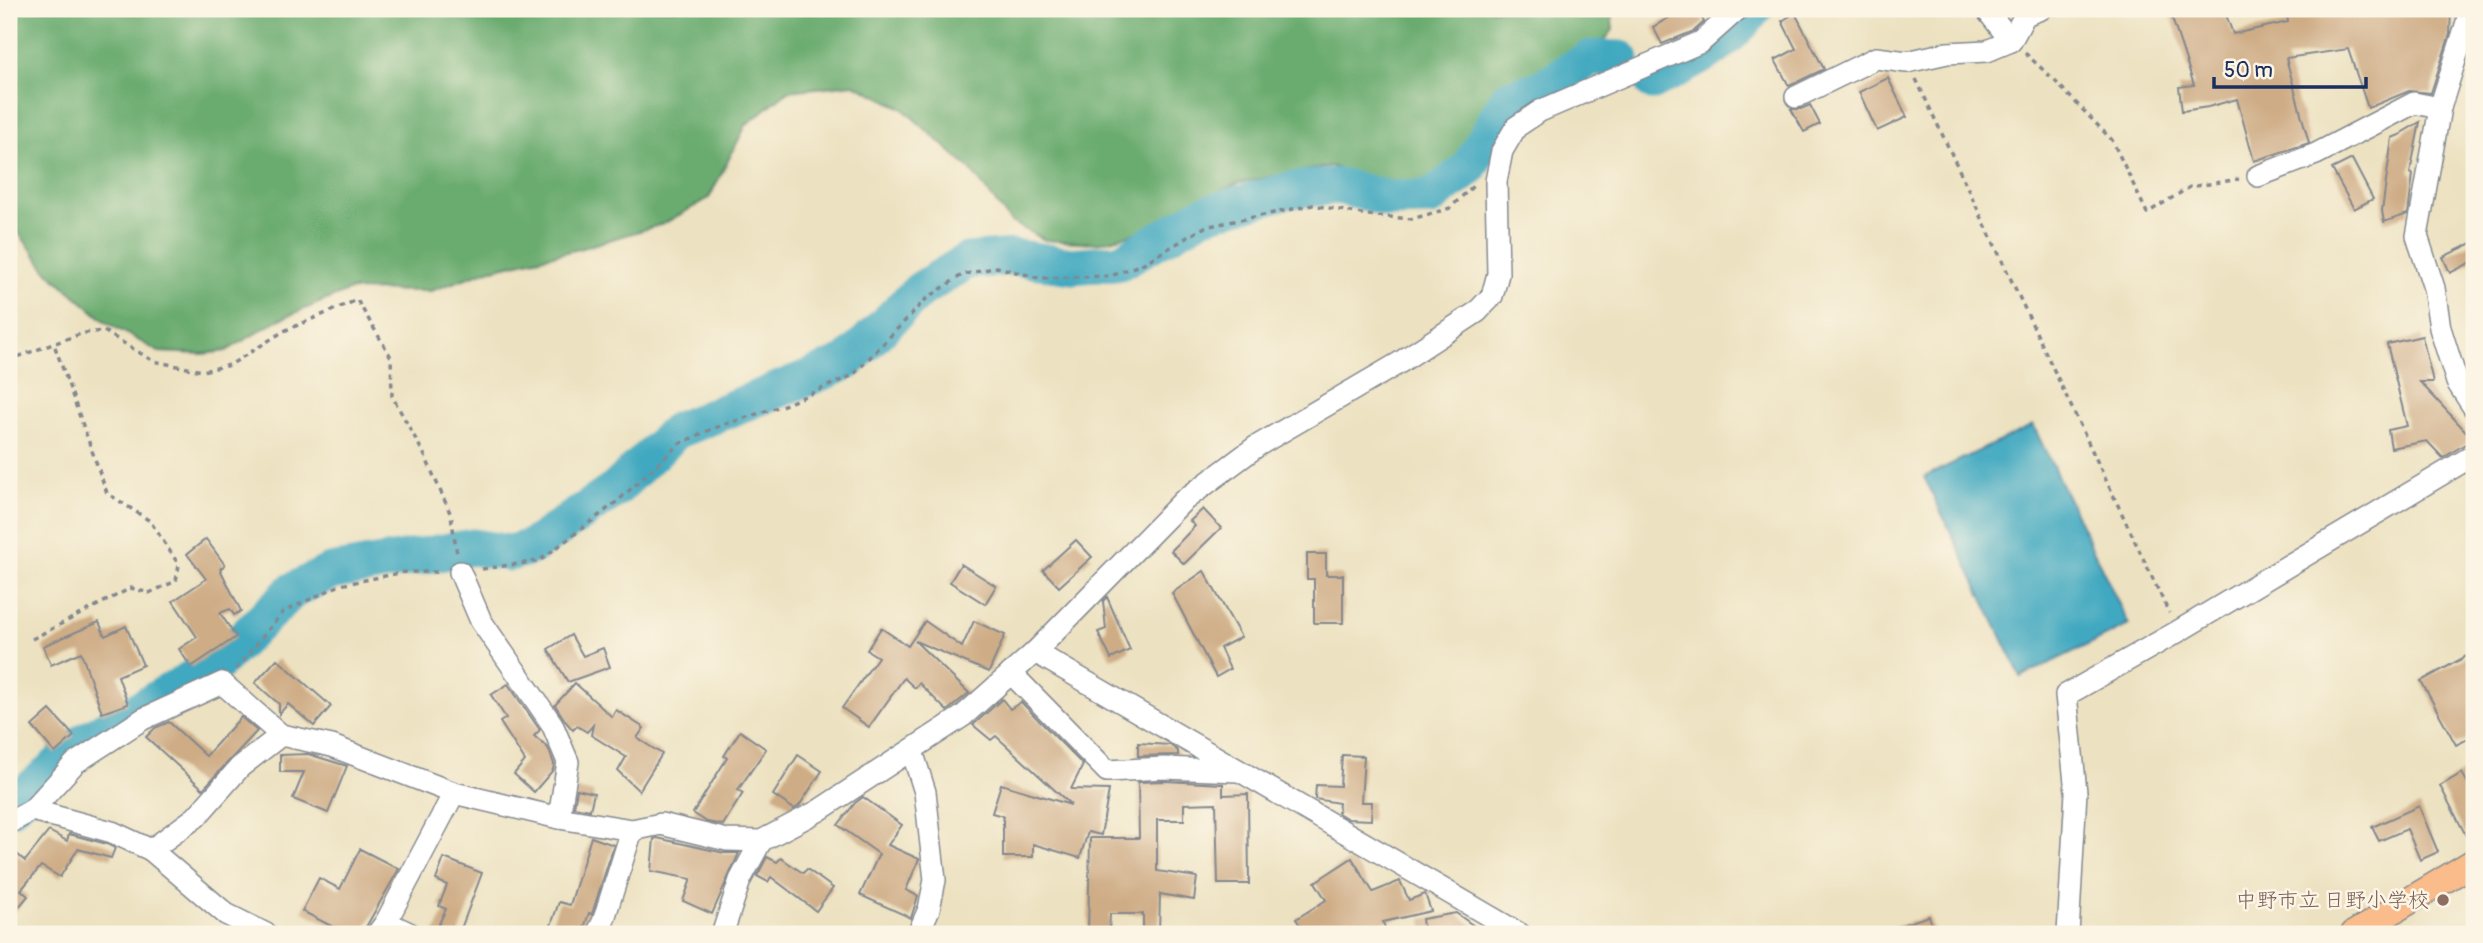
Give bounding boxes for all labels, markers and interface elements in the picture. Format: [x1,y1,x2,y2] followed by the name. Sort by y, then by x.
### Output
[2214,46,2366,90] scale bar
[2224,57,2273,84] text: 50 m
[2235,887,2429,914] place label: 中野市立 日野小学校
[2435,892,2451,908] marker: 中野市立 日野小学校

